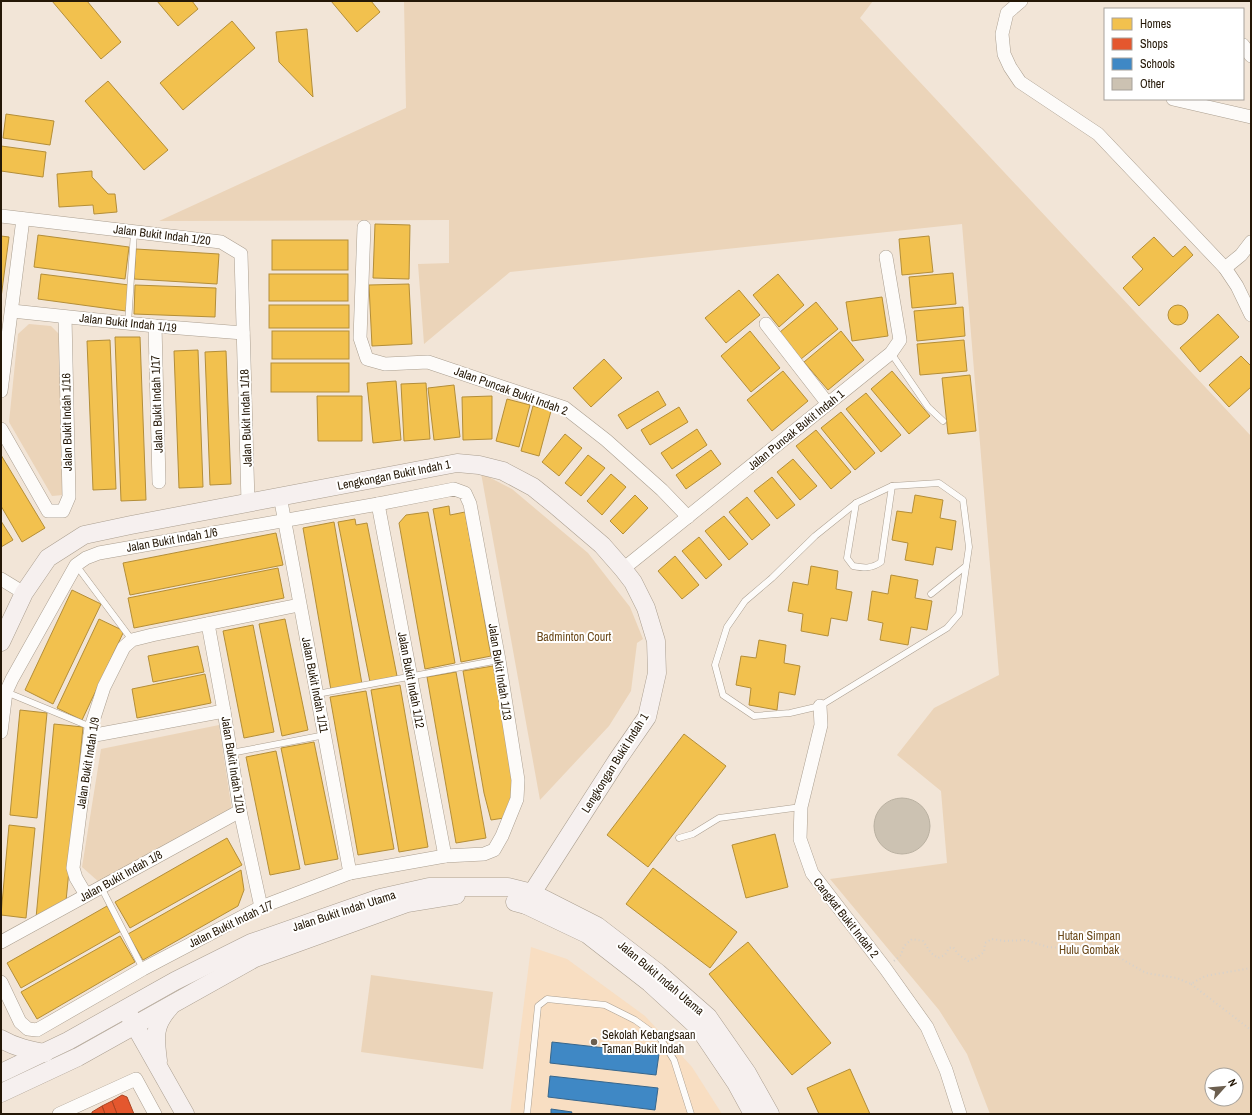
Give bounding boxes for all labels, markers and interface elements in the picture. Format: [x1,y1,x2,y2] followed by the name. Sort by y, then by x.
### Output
[1104,8,1244,100] legend
[1140,16,1171,32] text: Homes
[1140,36,1168,52] text: Shops
[1140,56,1175,72] text: Schools
[1140,76,1165,92] text: Other
[112,221,212,249] street label: Jalan Bukit Indah 1/20
[78,310,178,336] street label: Jalan Bukit Indah 1/19
[147,354,167,453] street label: Jalan Bukit Indah 1/17
[452,363,570,419] street label: Jalan Puncak Bukit Indah 2
[236,369,256,467] street label: Jalan Bukit Indah 1/18
[58,373,76,471] street label: Jalan Bukit Indah 1/16
[744,386,848,474] street label: Jalan Puncak Bukit Indah 1
[336,456,452,494] street label: Lengkongan Bukit Indah 1
[125,524,219,556] street label: Jalan Bukit Indah 1/6
[484,622,516,722] street label: Jalan Bukit Indah 1/13
[537,629,611,645] park label: Badminton Court
[394,630,428,730] street label: Jalan Bukit Indah 1/12
[298,636,332,735] street label: Jalan Bukit Indah 1/11
[578,710,653,816] street label: Lengkongan Bukit Indah 1
[217,715,249,815] street label: Jalan Bukit Indah 1/10
[73,716,103,810] street label: Jalan Bukit Indah 1/9
[77,847,165,905] street label: Jalan Bukit Indah 1/8
[810,875,882,961] street label: Cangkat Bukit Indah 2
[290,887,398,935] street label: Jalan Bukit Indah Utama
[186,896,277,951] street label: Jalan Bukit Indah 1/7
[1058,928,1120,958] park label: Hutan Simpan Hulu Gombak
[615,937,708,1019] street label: Jalan Bukit Indah Utama
[602,1027,696,1057] place label: Sekolah Kebangsaan Taman Bukit Indah
[589,1037,599,1047] marker: Sekolah Kebangsaan Taman Bukit Indah
[1204,1067,1244,1107] north arrow
[1225,1076,1241,1089] text: N

